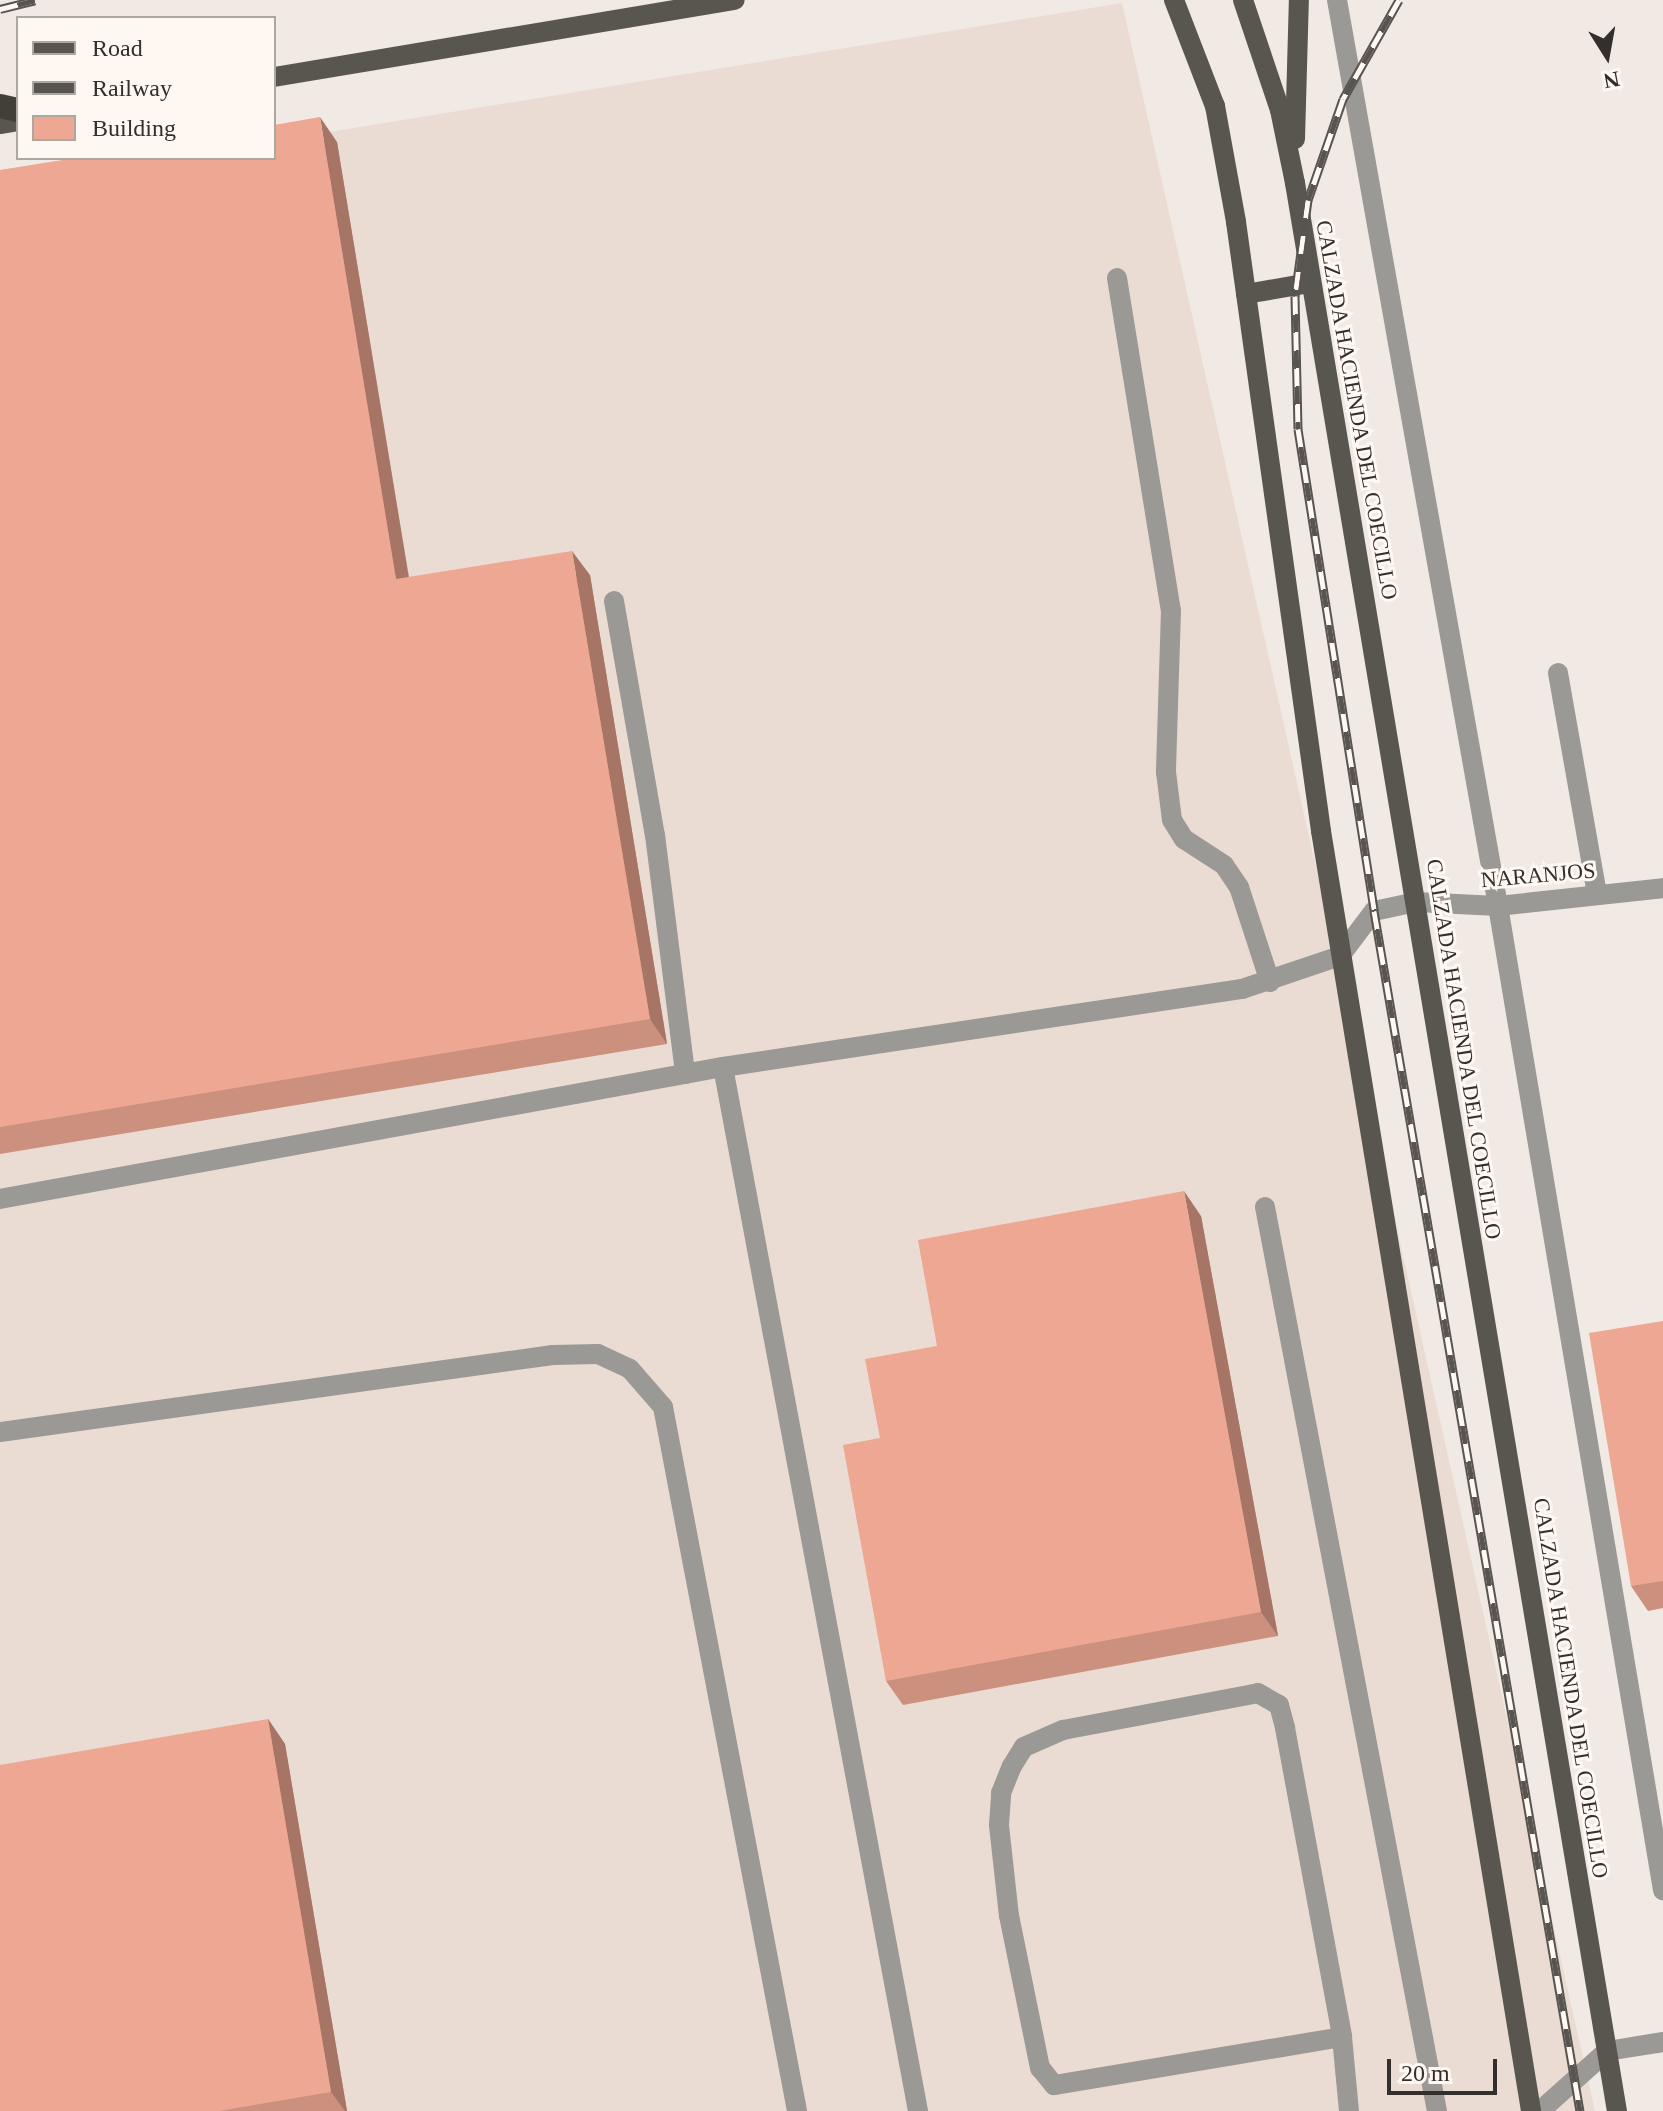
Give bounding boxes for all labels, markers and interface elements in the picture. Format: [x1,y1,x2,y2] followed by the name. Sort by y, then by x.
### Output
[16,16,276,160] legend
[1567,16,1647,96] north arrow
[92,35,143,61] text: Road
[1601,66,1622,94] text: N
[92,75,172,101] text: Railway
[92,115,176,141] text: Building
[1310,217,1404,603] street label: CALZADA HACIENDA DEL COECILLO
[1421,855,1507,1243] street label: CALZADA HACIENDA DEL COECILLO
[1480,857,1596,893] street label: NARANJOS
[1528,1494,1614,1882] street label: CALZADA HACIENDA DEL COECILLO
[1391,2043,1501,2093] scale bar
[1401,2060,1450,2086] text: 20 m

